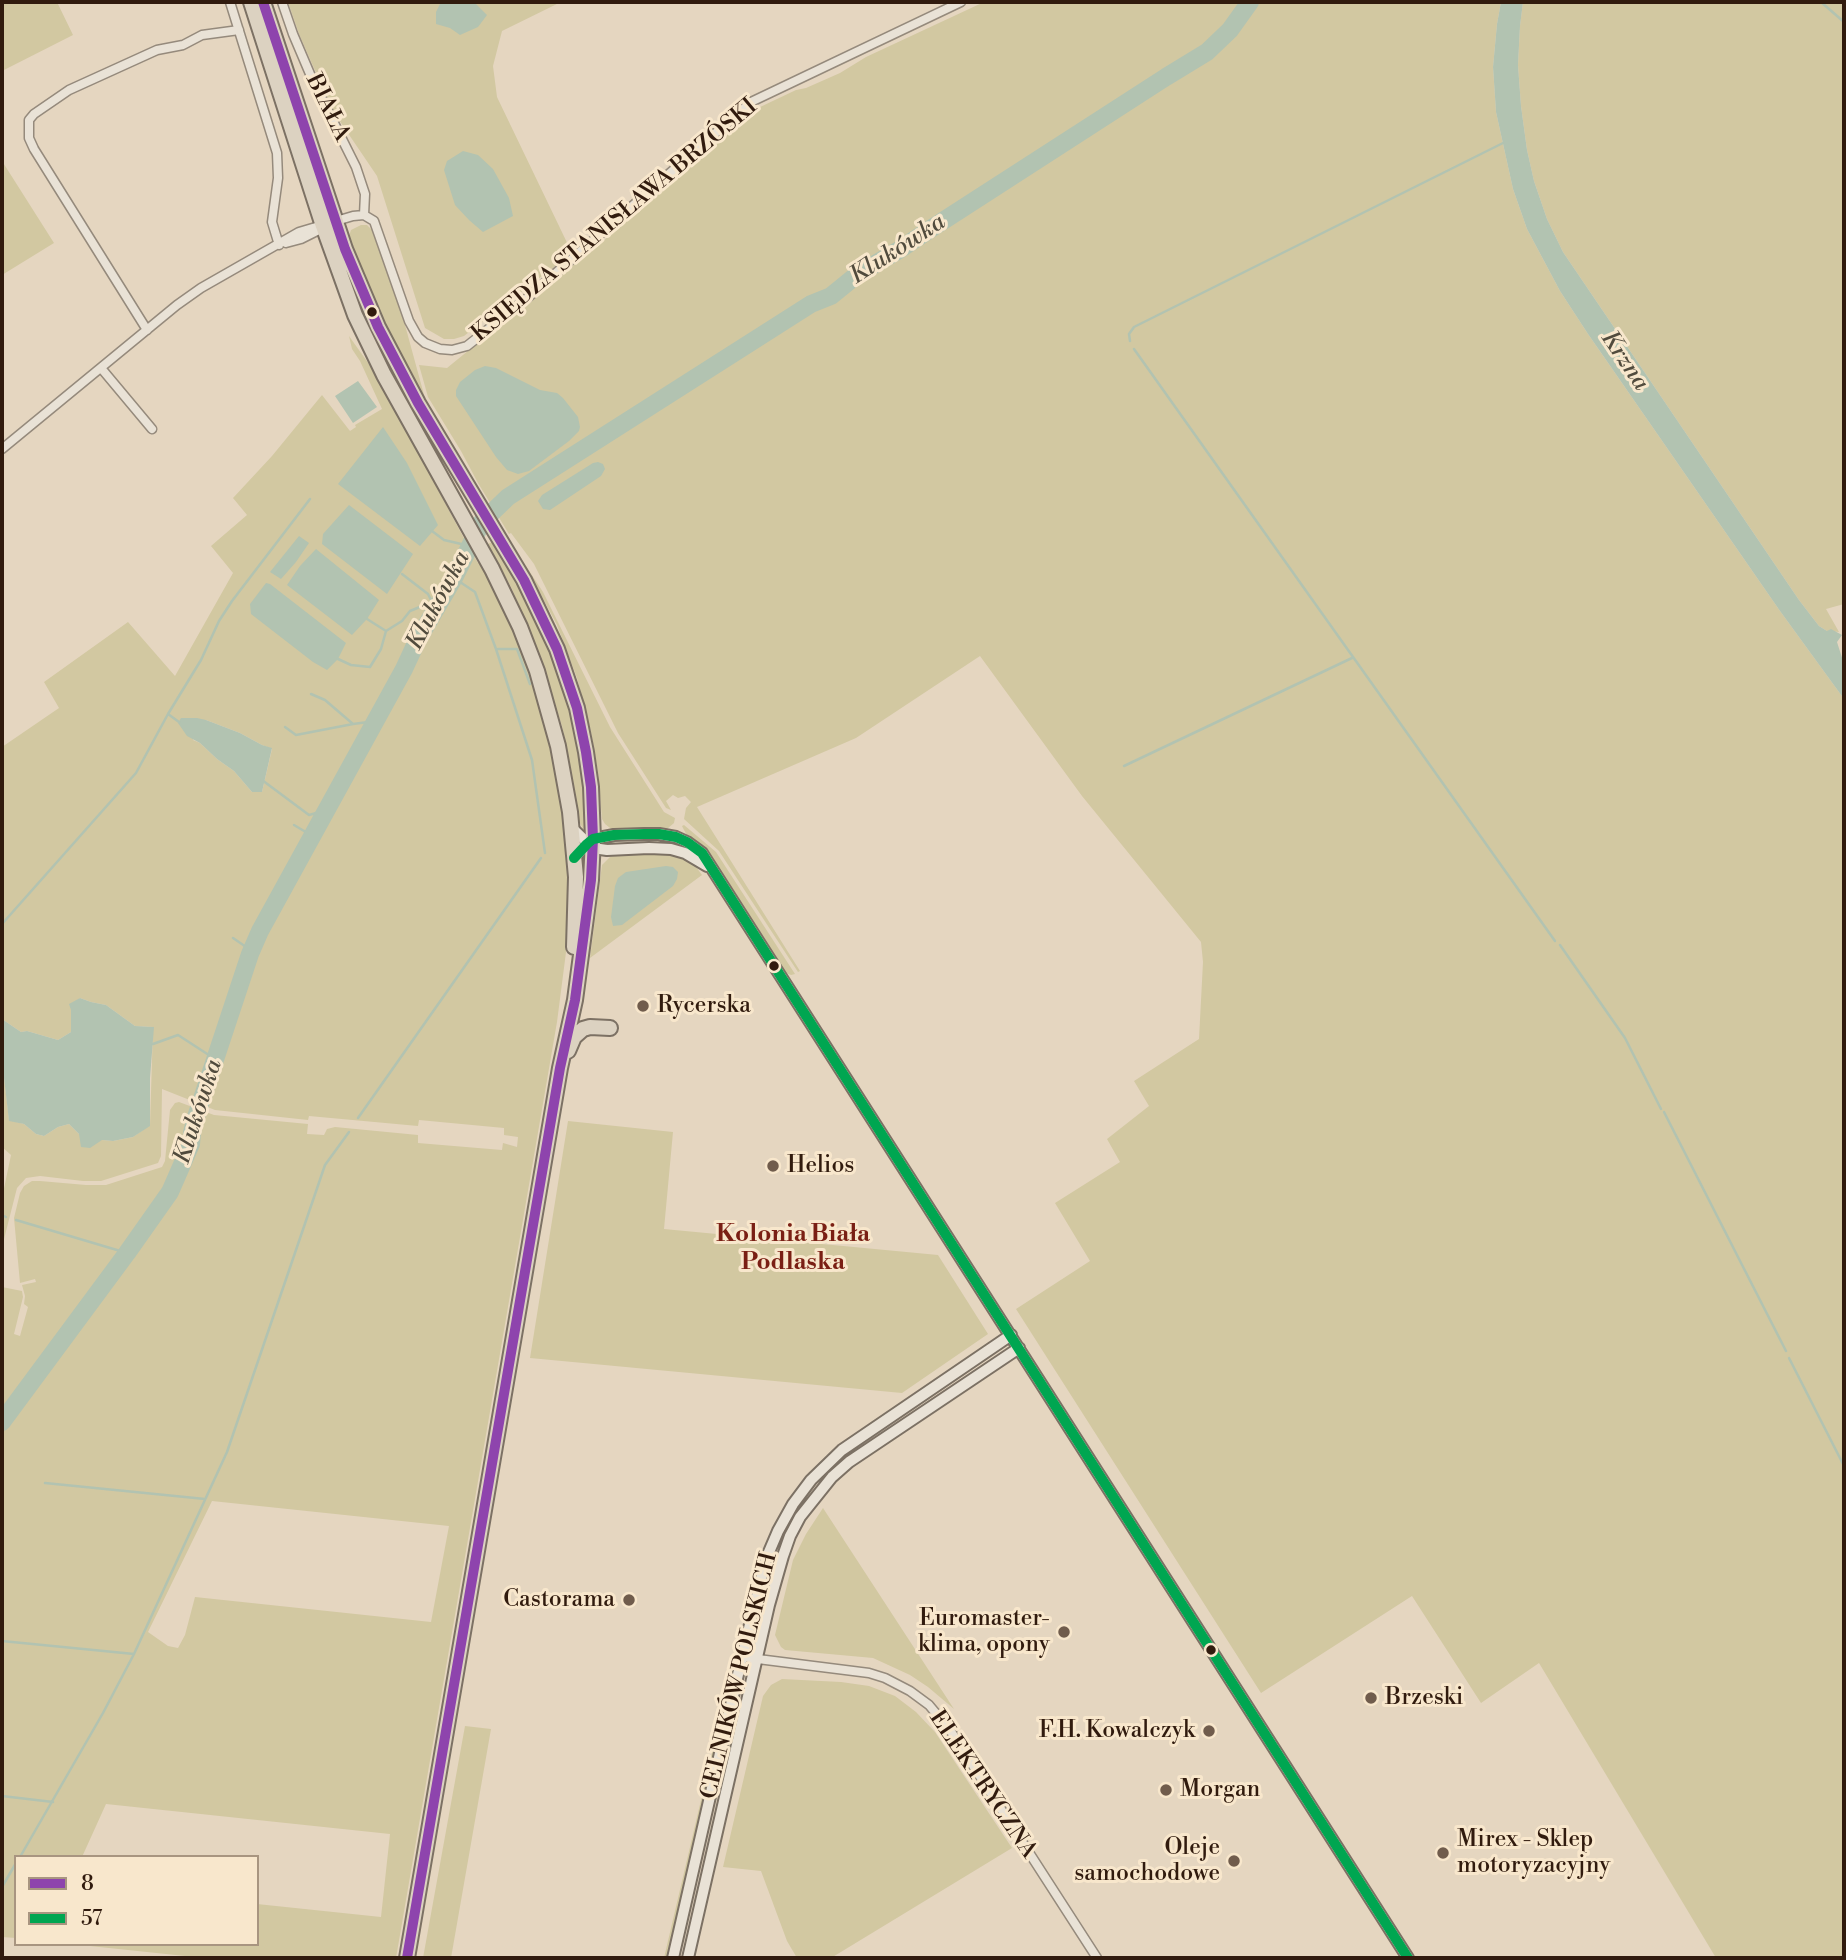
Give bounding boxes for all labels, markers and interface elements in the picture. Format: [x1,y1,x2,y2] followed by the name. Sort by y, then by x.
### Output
[299,70,355,146] street label: BIAŁA
[467,93,763,349] street label: KSIĘDZA STANISŁAWA BRZÓSKI
[845,208,951,292] water label: Klukówka
[365,305,379,319] unlabelled marker
[1594,326,1654,396] water label: Krzna
[401,546,477,656] water label: Klukówka
[767,959,781,973] unlabelled marker
[657,992,751,1020] place label: Rycerska
[635,998,651,1014] marker: Rycerska
[169,1056,229,1168] water label: Klukówka
[787,1152,854,1180] place label: Helios
[765,1158,781,1174] marker: Helios
[716,1221,870,1277] district label: Kolonia Biała Podlaska
[696,1550,784,1802] street label: CELNIKÓW POLSKICH
[503,1586,615,1614] place label: Castorama
[621,1592,637,1608] marker: Castorama
[918,1605,1050,1659] place label: Euromaster- klima, opony
[1056,1624,1072,1640] marker: Euromaster- klima, opony
[1204,1643,1218,1657] unlabelled marker
[1385,1684,1463,1712] place label: Brzeski
[1363,1690,1379,1706] marker: Brzeski
[922,1706,1042,1864] street label: ELEKTRYCZNA
[1039,1717,1195,1745] place label: F.H. Kowalczyk
[1201,1723,1217,1739] marker: F.H. Kowalczyk
[1180,1776,1260,1804] place label: Morgan
[1158,1782,1174,1798] marker: Morgan
[1457,1826,1610,1880] place label: Mirex - Sklep motoryzacyjny
[1074,1834,1220,1888] place label: Oleje samochodowe
[1435,1845,1451,1861] marker: Mirex - Sklep motoryzacyjny
[1226,1853,1242,1869] marker: Oleje samochodowe
[14,1855,259,1946] legend
[81,1871,94,1897] text: 8
[81,1906,102,1932] text: 57

